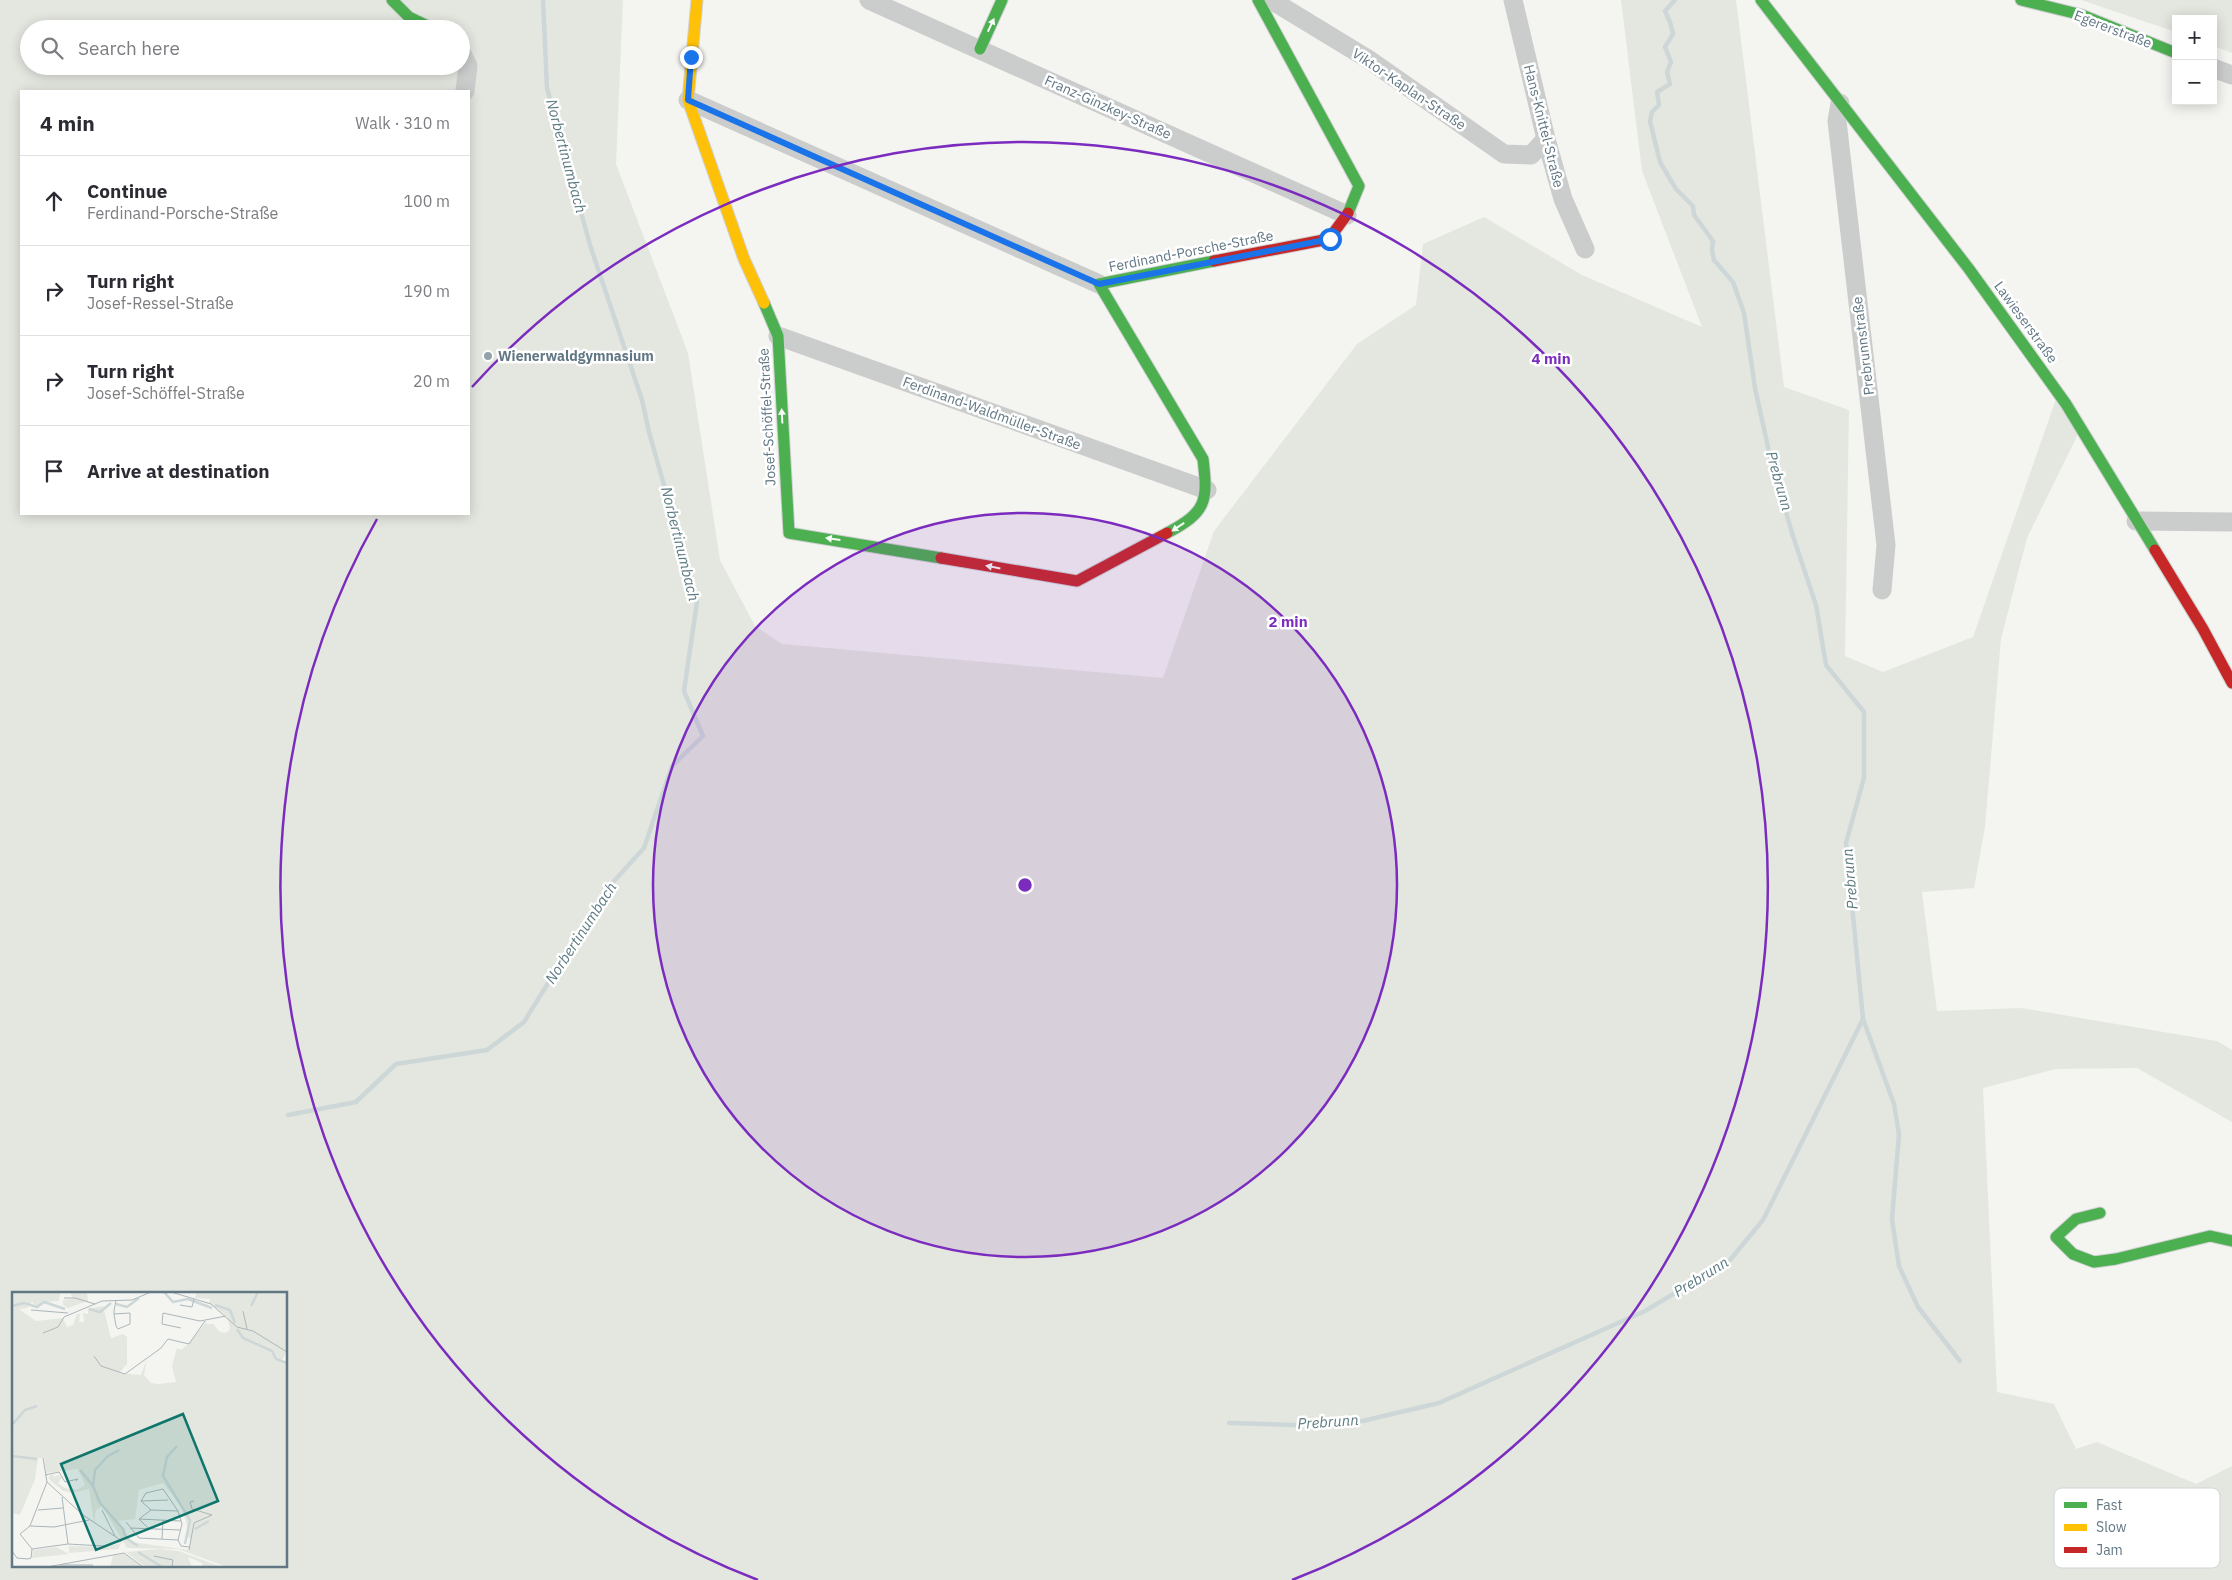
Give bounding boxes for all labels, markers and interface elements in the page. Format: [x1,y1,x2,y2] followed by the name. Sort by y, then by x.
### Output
[2072,6,2155,52] street label: Egererstraße
[2172,15,2217,105] map controls
[2172,15,2217,60] button: +
[987,17,995,32] one-way arrow
[20,20,470,75] search box
[38,34,66,62] icon: search
[78,36,180,60] text: Search here
[1349,44,1470,134] street label: Viktor-Kaplan-Straße
[680,46,703,69] route end
[2172,60,2217,105] button: −
[1520,63,1568,190] street label: Hans-Knittel-Straße
[1042,71,1174,143] street label: Franz-Ginzkey-Straße
[542,97,591,215] water label: Norbertinumbach
[40,109,95,137] text: 4 min
[355,113,450,133] text: Walk · 310 m
[87,179,167,203] text: Continue
[40,187,68,215] icon: ahead
[403,191,450,211] text: 100 m
[87,203,278,223] text: Ferdinand-Porsche-Straße
[1107,226,1275,276] street label: Ferdinand-Porsche-Straße
[1319,228,1342,251] route start
[87,269,174,293] text: Turn right
[40,277,68,305] icon: right
[1990,278,2062,367] street label: Lawieserstraße
[403,281,450,301] text: 190 m
[87,293,234,313] text: Josef-Ressel-Straße
[1848,295,1878,396] street label: Prebrunnstraße
[498,347,654,365] place label: Wienerwaldgymnasium
[754,347,780,486] street label: Josef-Schöffel-Straße
[1531,349,1571,368] text: 4 min
[482,350,494,362] marker: Wienerwaldgymnasium
[87,359,174,383] text: Turn right
[40,367,68,395] icon: right
[413,371,450,391] text: 20 m
[900,372,1084,454] street label: Ferdinand-Waldmüller-Straße
[87,383,245,403] text: Josef-Schöffel-Straße
[778,407,786,423] one-way arrow
[1762,449,1797,513] water label: Prebrunn
[40,457,68,485] icon: arrive
[87,459,270,483] text: Arrive at destination
[657,485,704,603] water label: Norbertinumbach
[1171,522,1185,531] one-way arrow
[825,535,841,543] one-way arrow
[985,563,1001,571] one-way arrow
[1268,612,1308,631] text: 2 min
[1837,848,1862,910] water label: Prebrunn
[1016,876,1034,894] centre of rings
[541,878,620,987] water label: Norbertinumbach
[1670,1252,1732,1301] water label: Prebrunn
[12,1292,288,1568] inset map
[1297,1410,1359,1433] water label: Prebrunn
[2054,1488,2220,1568] legend
[2096,1496,2122,1514] text: Fast
[2096,1518,2127,1536] text: Slow
[2096,1541,2123,1559] text: Jam

